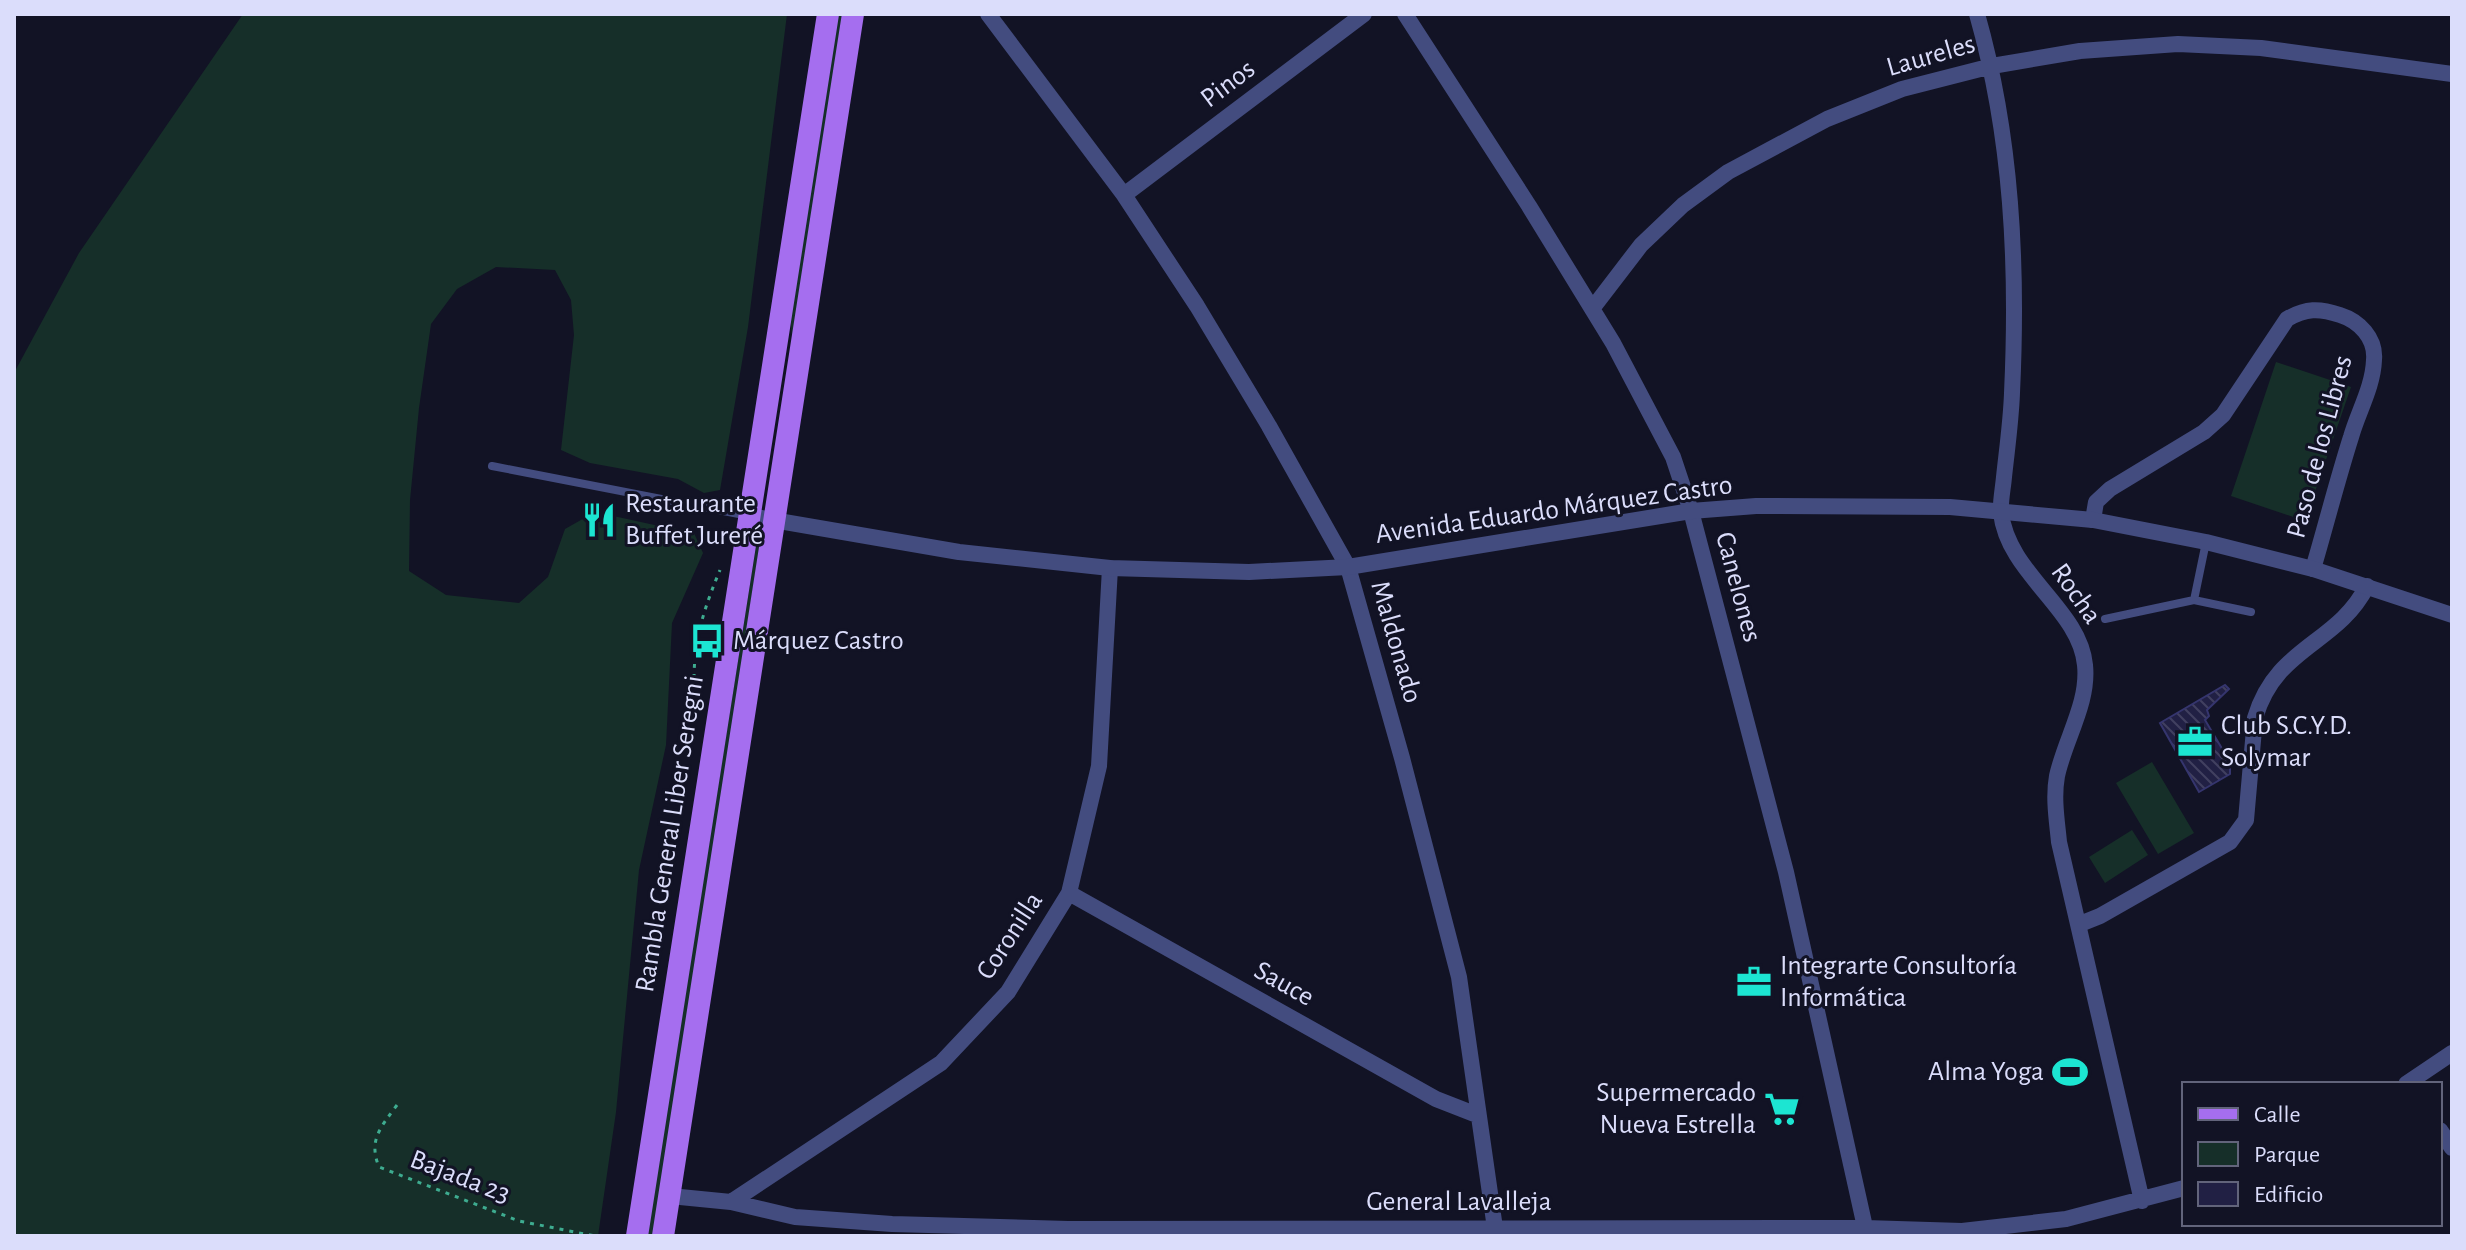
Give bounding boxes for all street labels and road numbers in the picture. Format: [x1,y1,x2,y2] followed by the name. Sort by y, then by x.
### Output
[1884,30,1978,82] street label: Laureles
[1196,55,1260,113] street label: Pinos
[2282,353,2358,541] street label: Paso de los Libres
[1374,471,1734,549] street label: Avenida Eduardo Márquez Castro
[1710,529,1766,645] street label: Canelones
[2045,559,2107,629] street label: Rocha
[1365,578,1427,706] street label: Maldonado
[631,674,709,994] street label: Rambla General Liber Seregni
[972,887,1048,985] street label: Coronilla
[1249,956,1319,1012] street label: Sauce
[406,1145,514,1209] street label: Bajada 23
[1366,1188,1552,1216] street label: General Lavalleja

